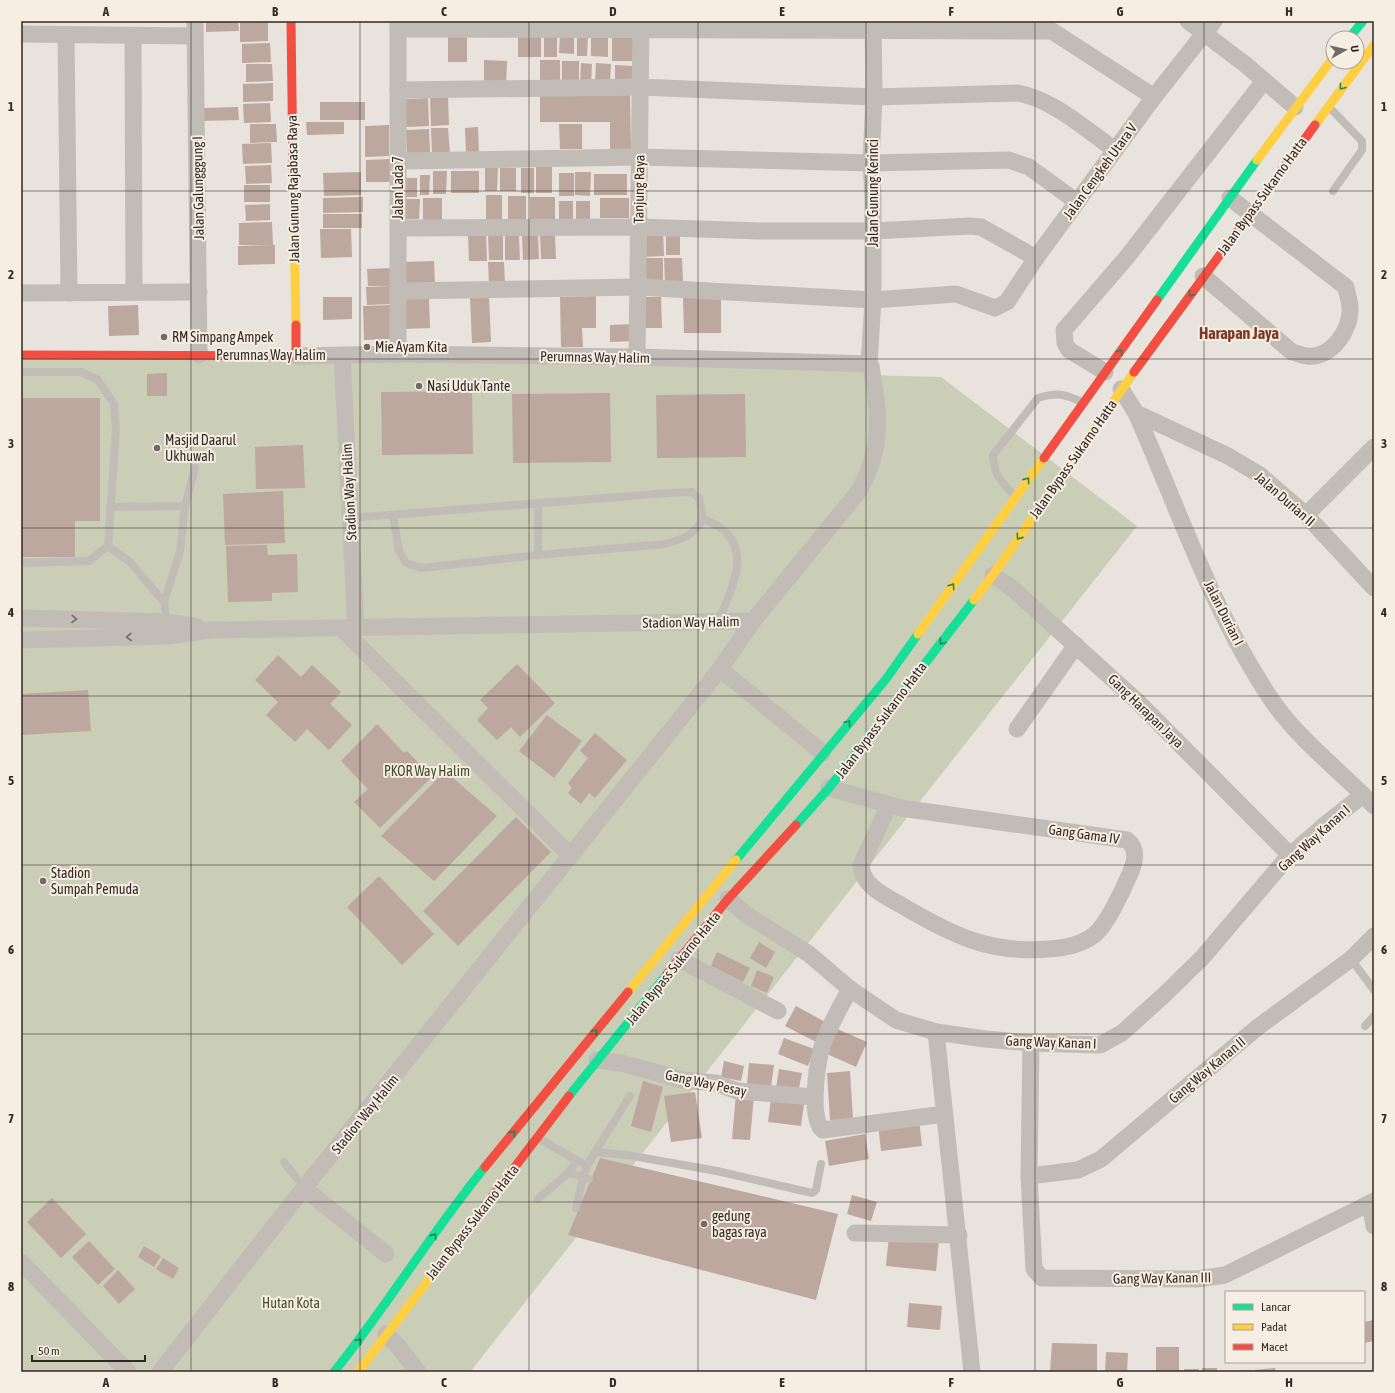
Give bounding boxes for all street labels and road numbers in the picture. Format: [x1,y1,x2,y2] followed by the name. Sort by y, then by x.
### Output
[284,115,302,263] street label: Jalan Gunung Rajabasa Raya
[1060,120,1140,222] street label: Jalan Cengkeh Utara V
[1214,134,1310,258] street label: Jalan Bypass Sukarno Hatta
[189,136,207,240] street label: Jalan Galungggung I
[865,139,881,247] street label: Jalan Gunung Kerinci
[630,154,648,224] street label: Tanjung Raya
[390,156,406,220] street label: Jalan Lada 7
[216,347,326,363] street label: Perumnas Way Halim
[540,348,650,366] street label: Perumnas Way Halim
[1026,397,1120,521] street label: Jalan Bypass Sukarno Hatta
[338,443,360,541] street label: Stadion Way Halim
[1252,469,1318,529] street label: Jalan Durian II
[1201,578,1247,648] street label: Jalan Durian I
[642,613,740,631] street label: Stadion Way Halim
[832,659,930,781] street label: Jalan Bypass Sukarno Hatta
[1105,671,1187,751] street label: Gang Harapan Jaya
[1275,802,1353,874] street label: Gang Way Kanan I
[1047,821,1121,847] street label: Gang Gama IV
[622,908,724,1028] street label: Jalan Bypass Sukarno Hatta
[1005,1032,1097,1052] street label: Gang Way Kanan I
[1166,1033,1248,1107] street label: Gang Way Kanan II
[664,1067,748,1099] street label: Gang Way Pesay
[328,1071,402,1157] street label: Stadion Way Halim
[422,1161,522,1283] street label: Jalan Bypass Sukarno Hatta
[1113,1269,1211,1287] street label: Gang Way Kanan III

